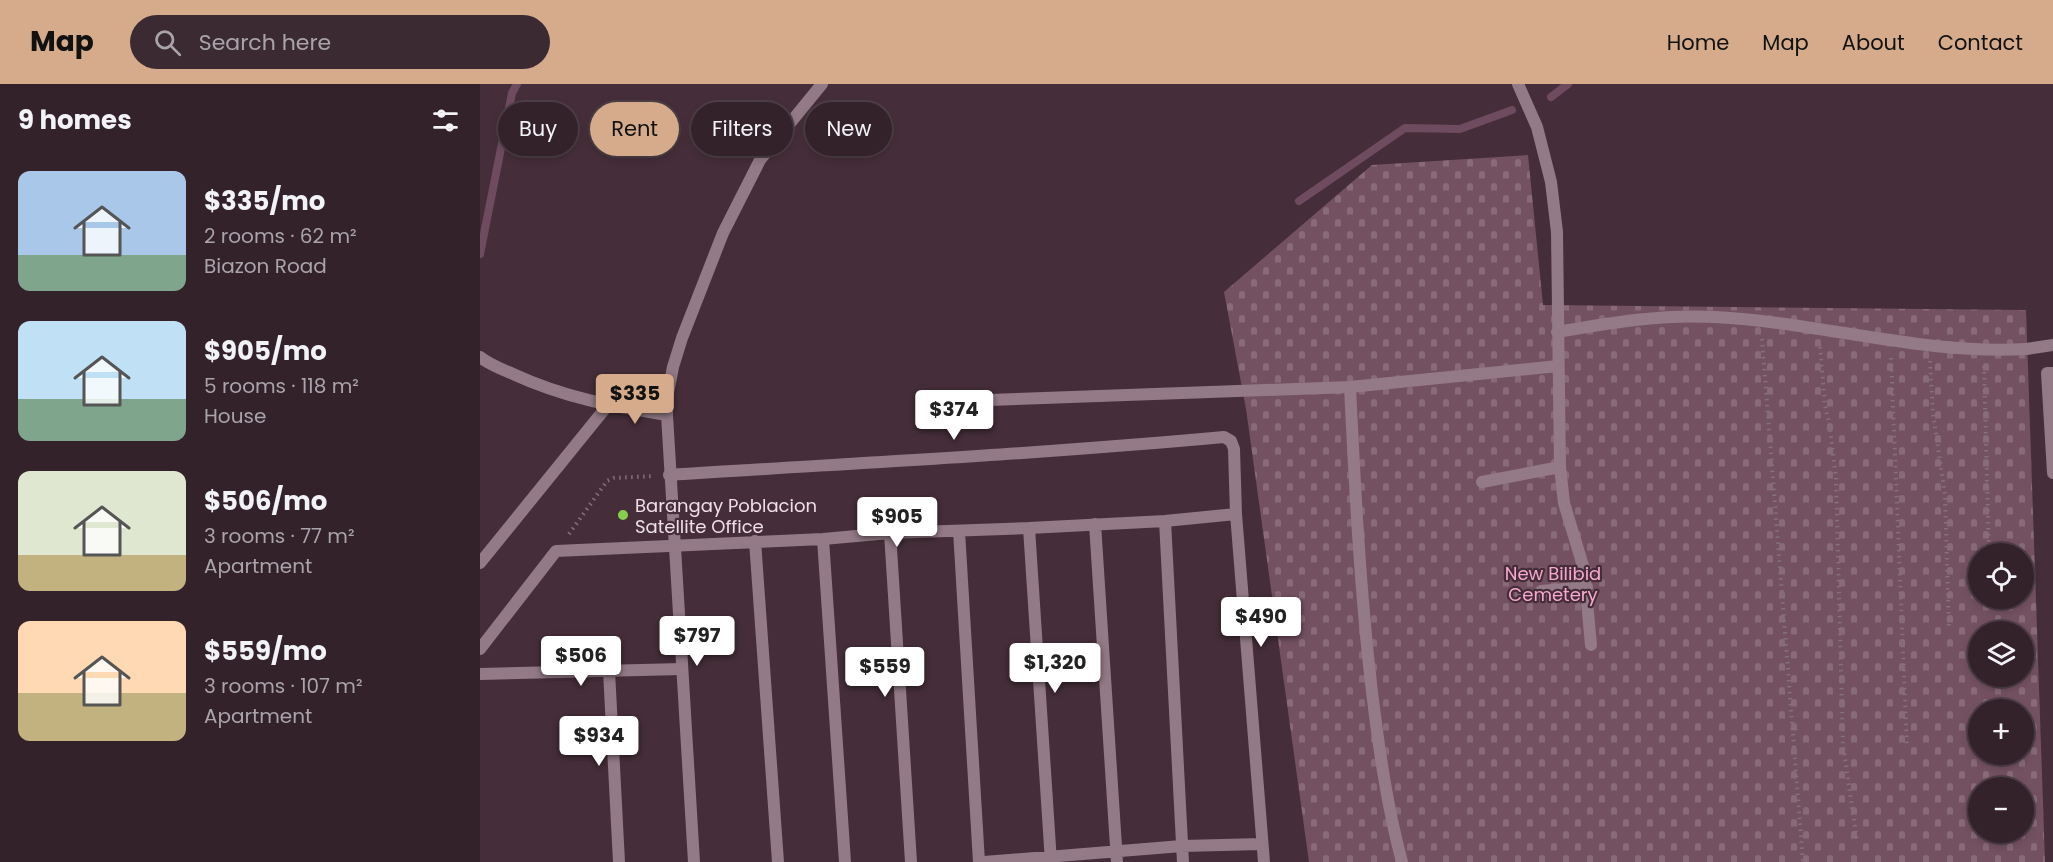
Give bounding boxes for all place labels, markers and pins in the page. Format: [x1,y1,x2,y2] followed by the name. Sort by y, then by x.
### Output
[599,374,671,425] pin: $335
[918,390,990,441] pin: $374
[635,493,817,539] place label: Barangay Poblacion Satellite Office
[861,497,933,548] pin: $905
[616,508,630,522] marker: Barangay Poblacion Satellite Office
[1225,597,1297,648] pin: $490
[661,616,733,667] pin: $797
[545,636,617,687] pin: $506
[1006,643,1104,694] pin: $1,320
[849,647,921,698] pin: $559
[563,716,635,767] pin: $934

